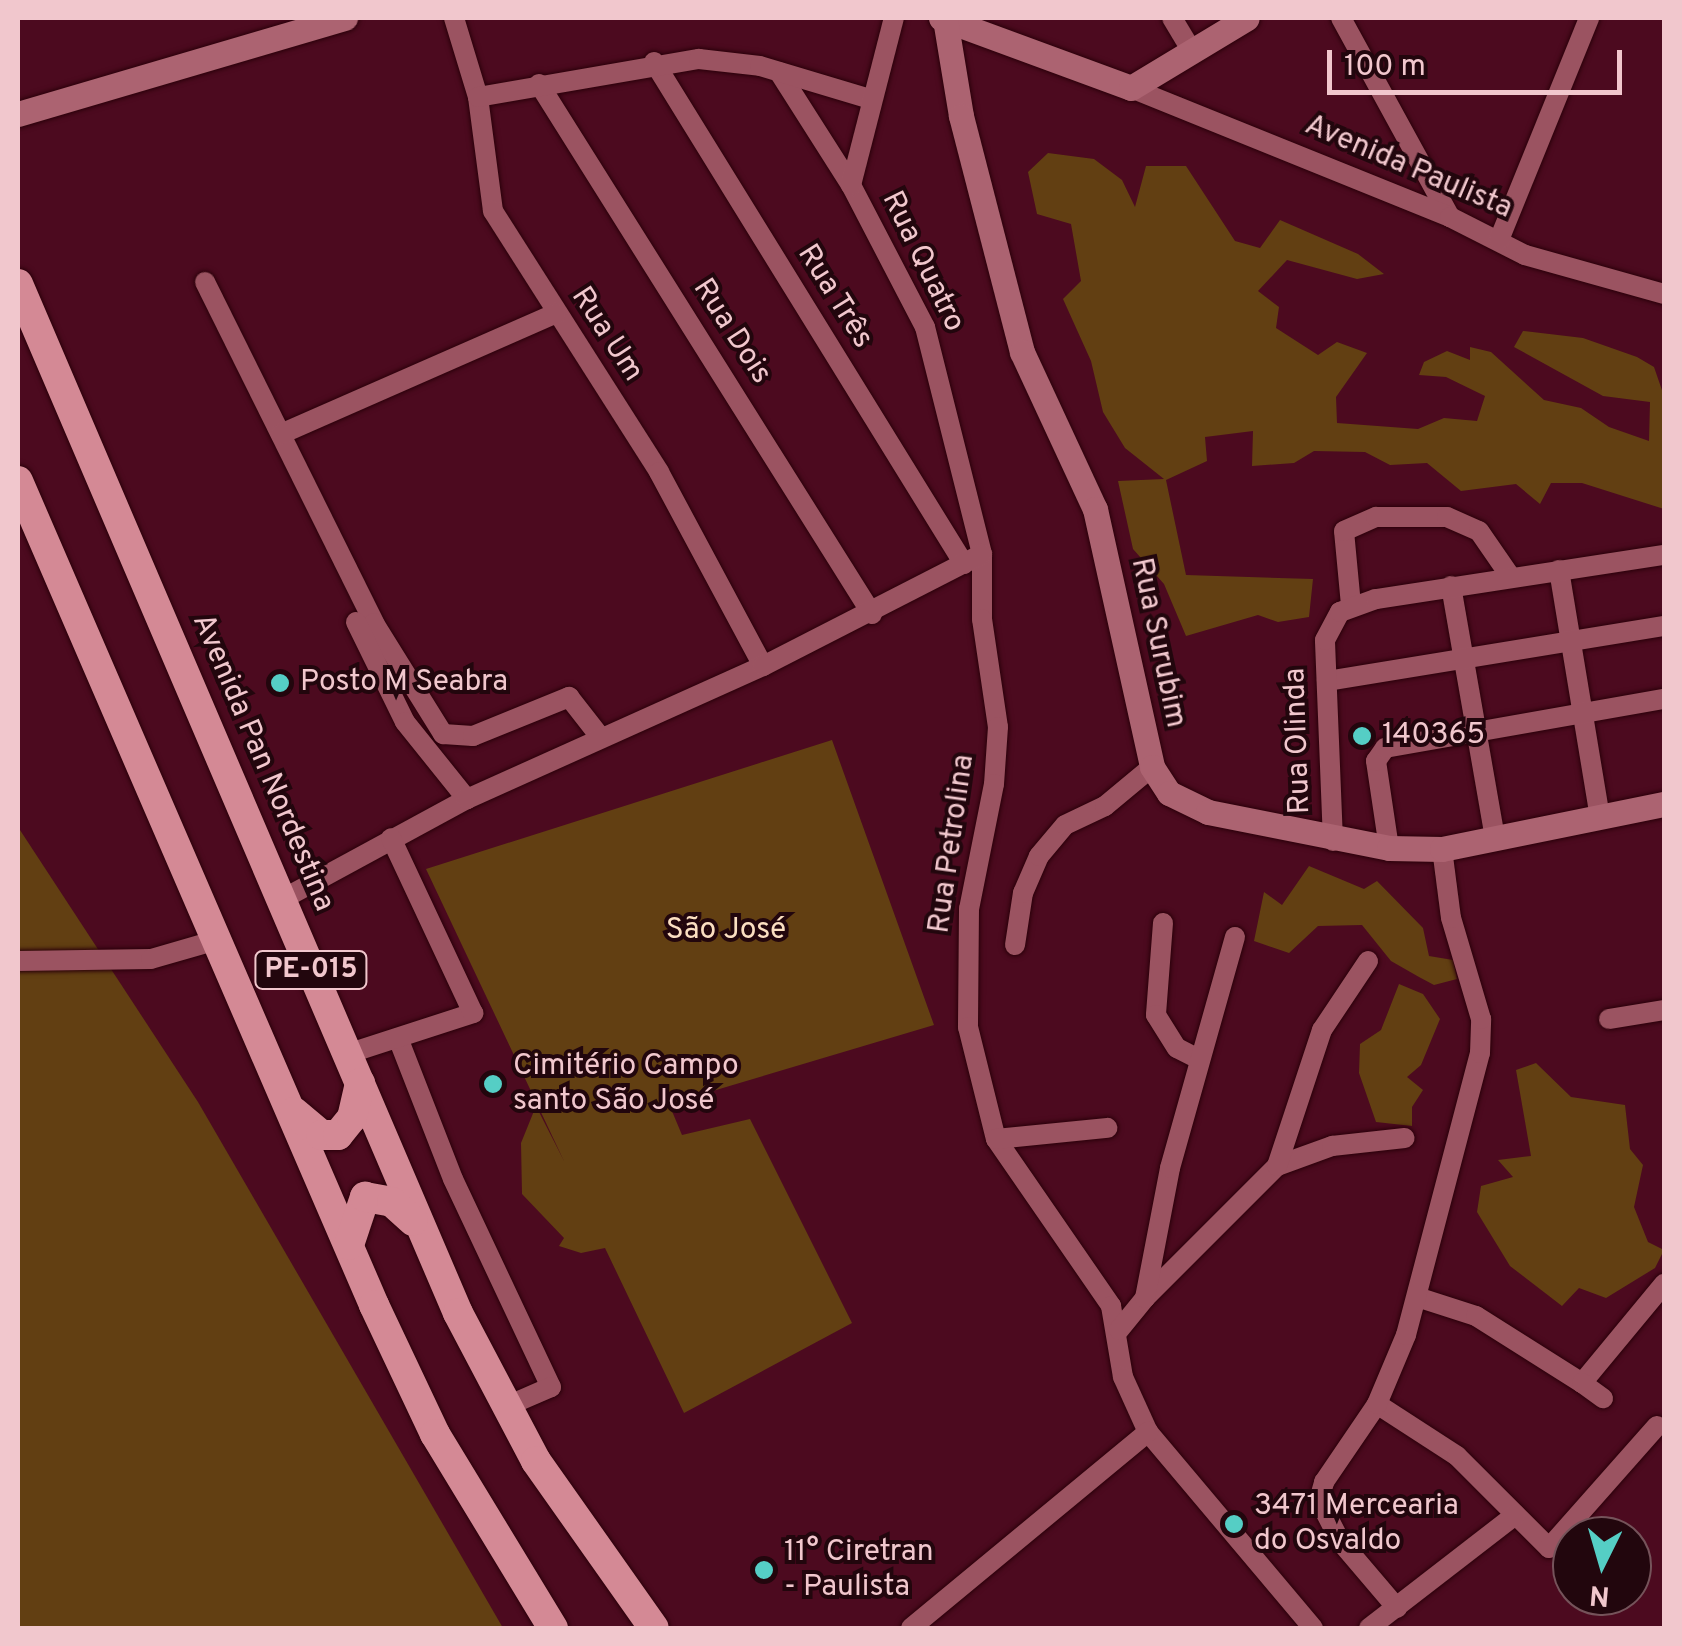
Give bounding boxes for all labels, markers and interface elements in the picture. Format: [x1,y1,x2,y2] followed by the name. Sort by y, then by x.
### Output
[1332,30,1627,92] scale bar
[1344,49,1426,86] text: 100 m
[1299,108,1517,228] street label: Avenida Paulista
[873,186,971,338] street label: Rua Quatro
[788,238,880,356] street label: Rua Três
[684,273,778,391] street label: Rua Dois
[562,281,650,389] street label: Rua Um
[1121,555,1193,731] street label: Rua Surubim
[183,609,341,917] street label: Avenida Pan Nordestina
[300,665,508,701] place label: Posto M Seabra
[1278,667,1320,815] street label: Rua Olinda
[269,672,291,694] marker: Posto M Seabra
[1382,718,1485,754] place label: 140365
[1351,725,1373,747] marker: 140365
[923,752,983,936] street label: Rua Petrolina
[666,913,786,949] park label: São José
[254,947,368,993] road number: PE-015
[513,1049,739,1120] place label: Cimitério Campo santo São José
[482,1073,504,1095] marker: Cimitério Campo santo São José
[1254,1489,1459,1560] place label: 3471 Mercearia do Osvaldo
[1223,1513,1245,1535] marker: 3471 Mercearia do Osvaldo
[1552,1516,1652,1616] north arrow
[784,1535,934,1606] place label: 11° Ciretran - Paulista
[753,1559,775,1581] marker: 11° Ciretran - Paulista
[1588,1575,1611,1613] text: N

